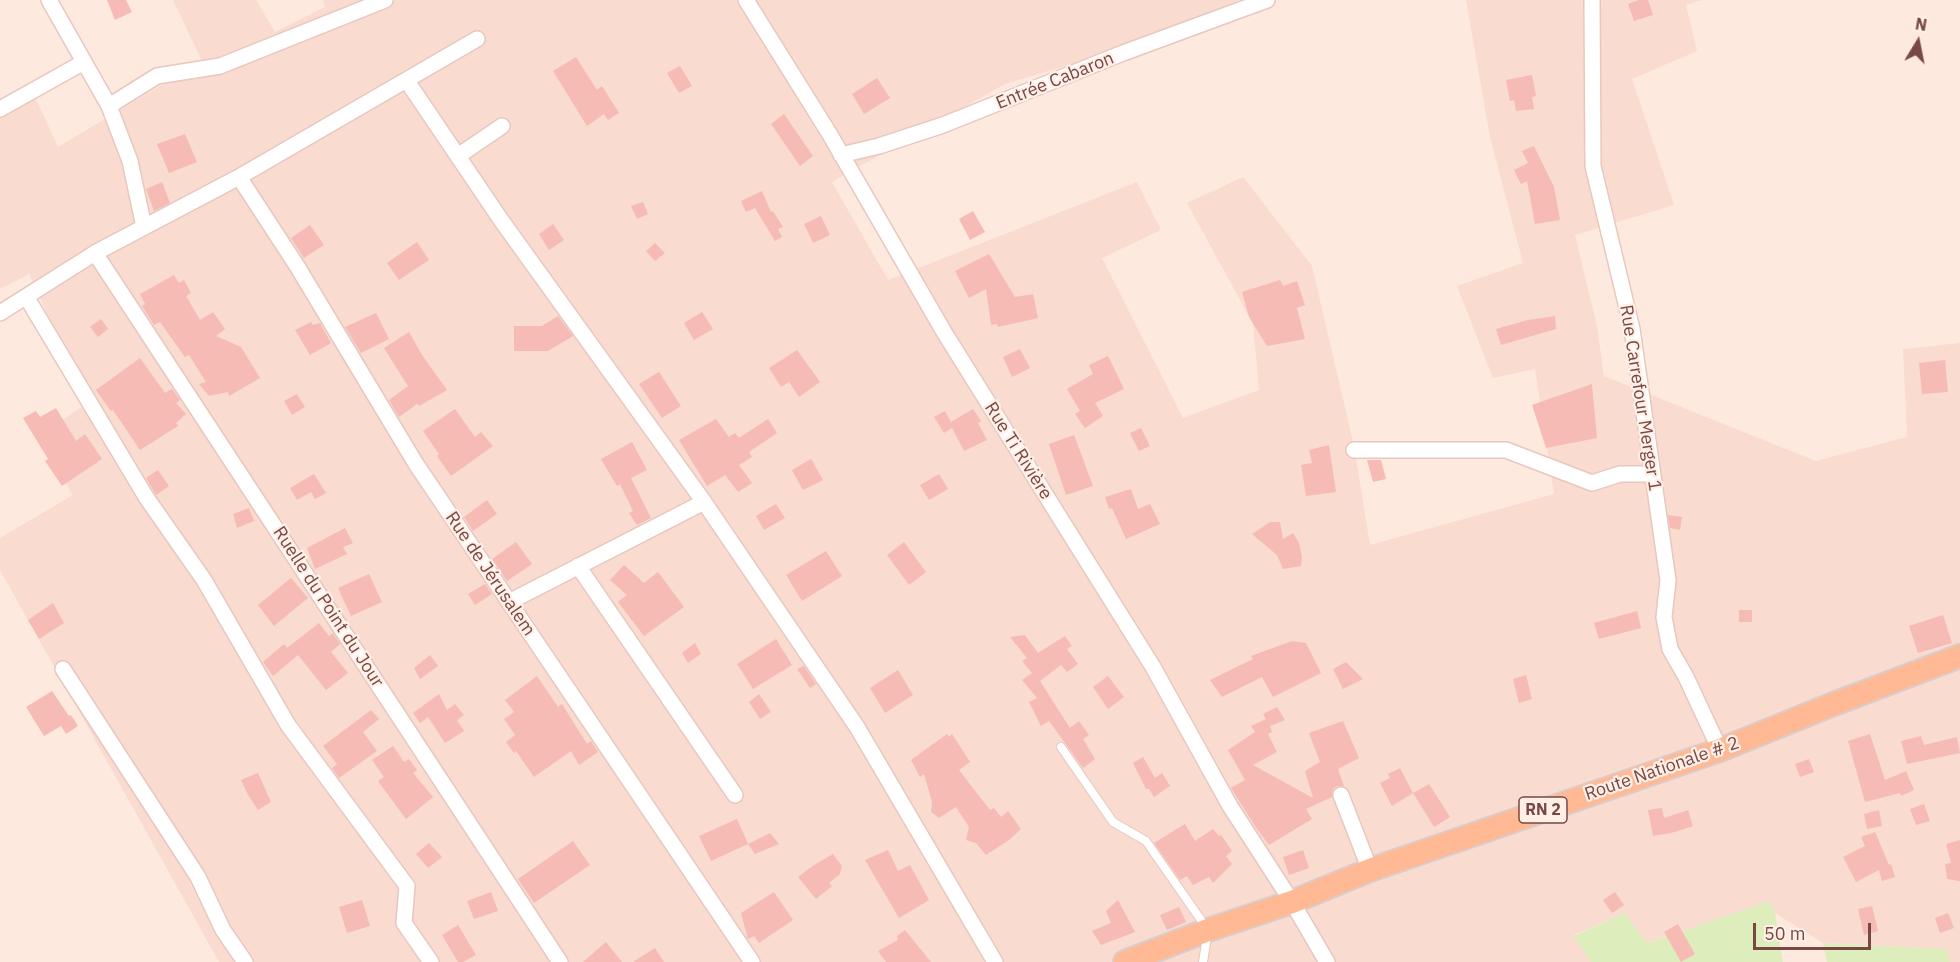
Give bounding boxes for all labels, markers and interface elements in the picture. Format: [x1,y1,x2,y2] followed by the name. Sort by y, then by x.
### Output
[1888,12,1948,72] north arrow
[1914,13,1929,35] text: N
[993,48,1117,114] street label: Entrée Cabaron
[1615,303,1665,493] street label: Rue Carrefour Merger 1
[980,398,1056,504] street label: Rue Ti Rivière
[440,508,540,640] street label: Rue de Jérusalem
[268,523,388,691] street label: Ruelle du Point du Jour
[1582,732,1742,806] street label: Route Nationale # 2
[1519,797,1567,823] road number: RN 2
[1756,911,1874,949] scale bar
[1764,922,1806,945] text: 50 m

